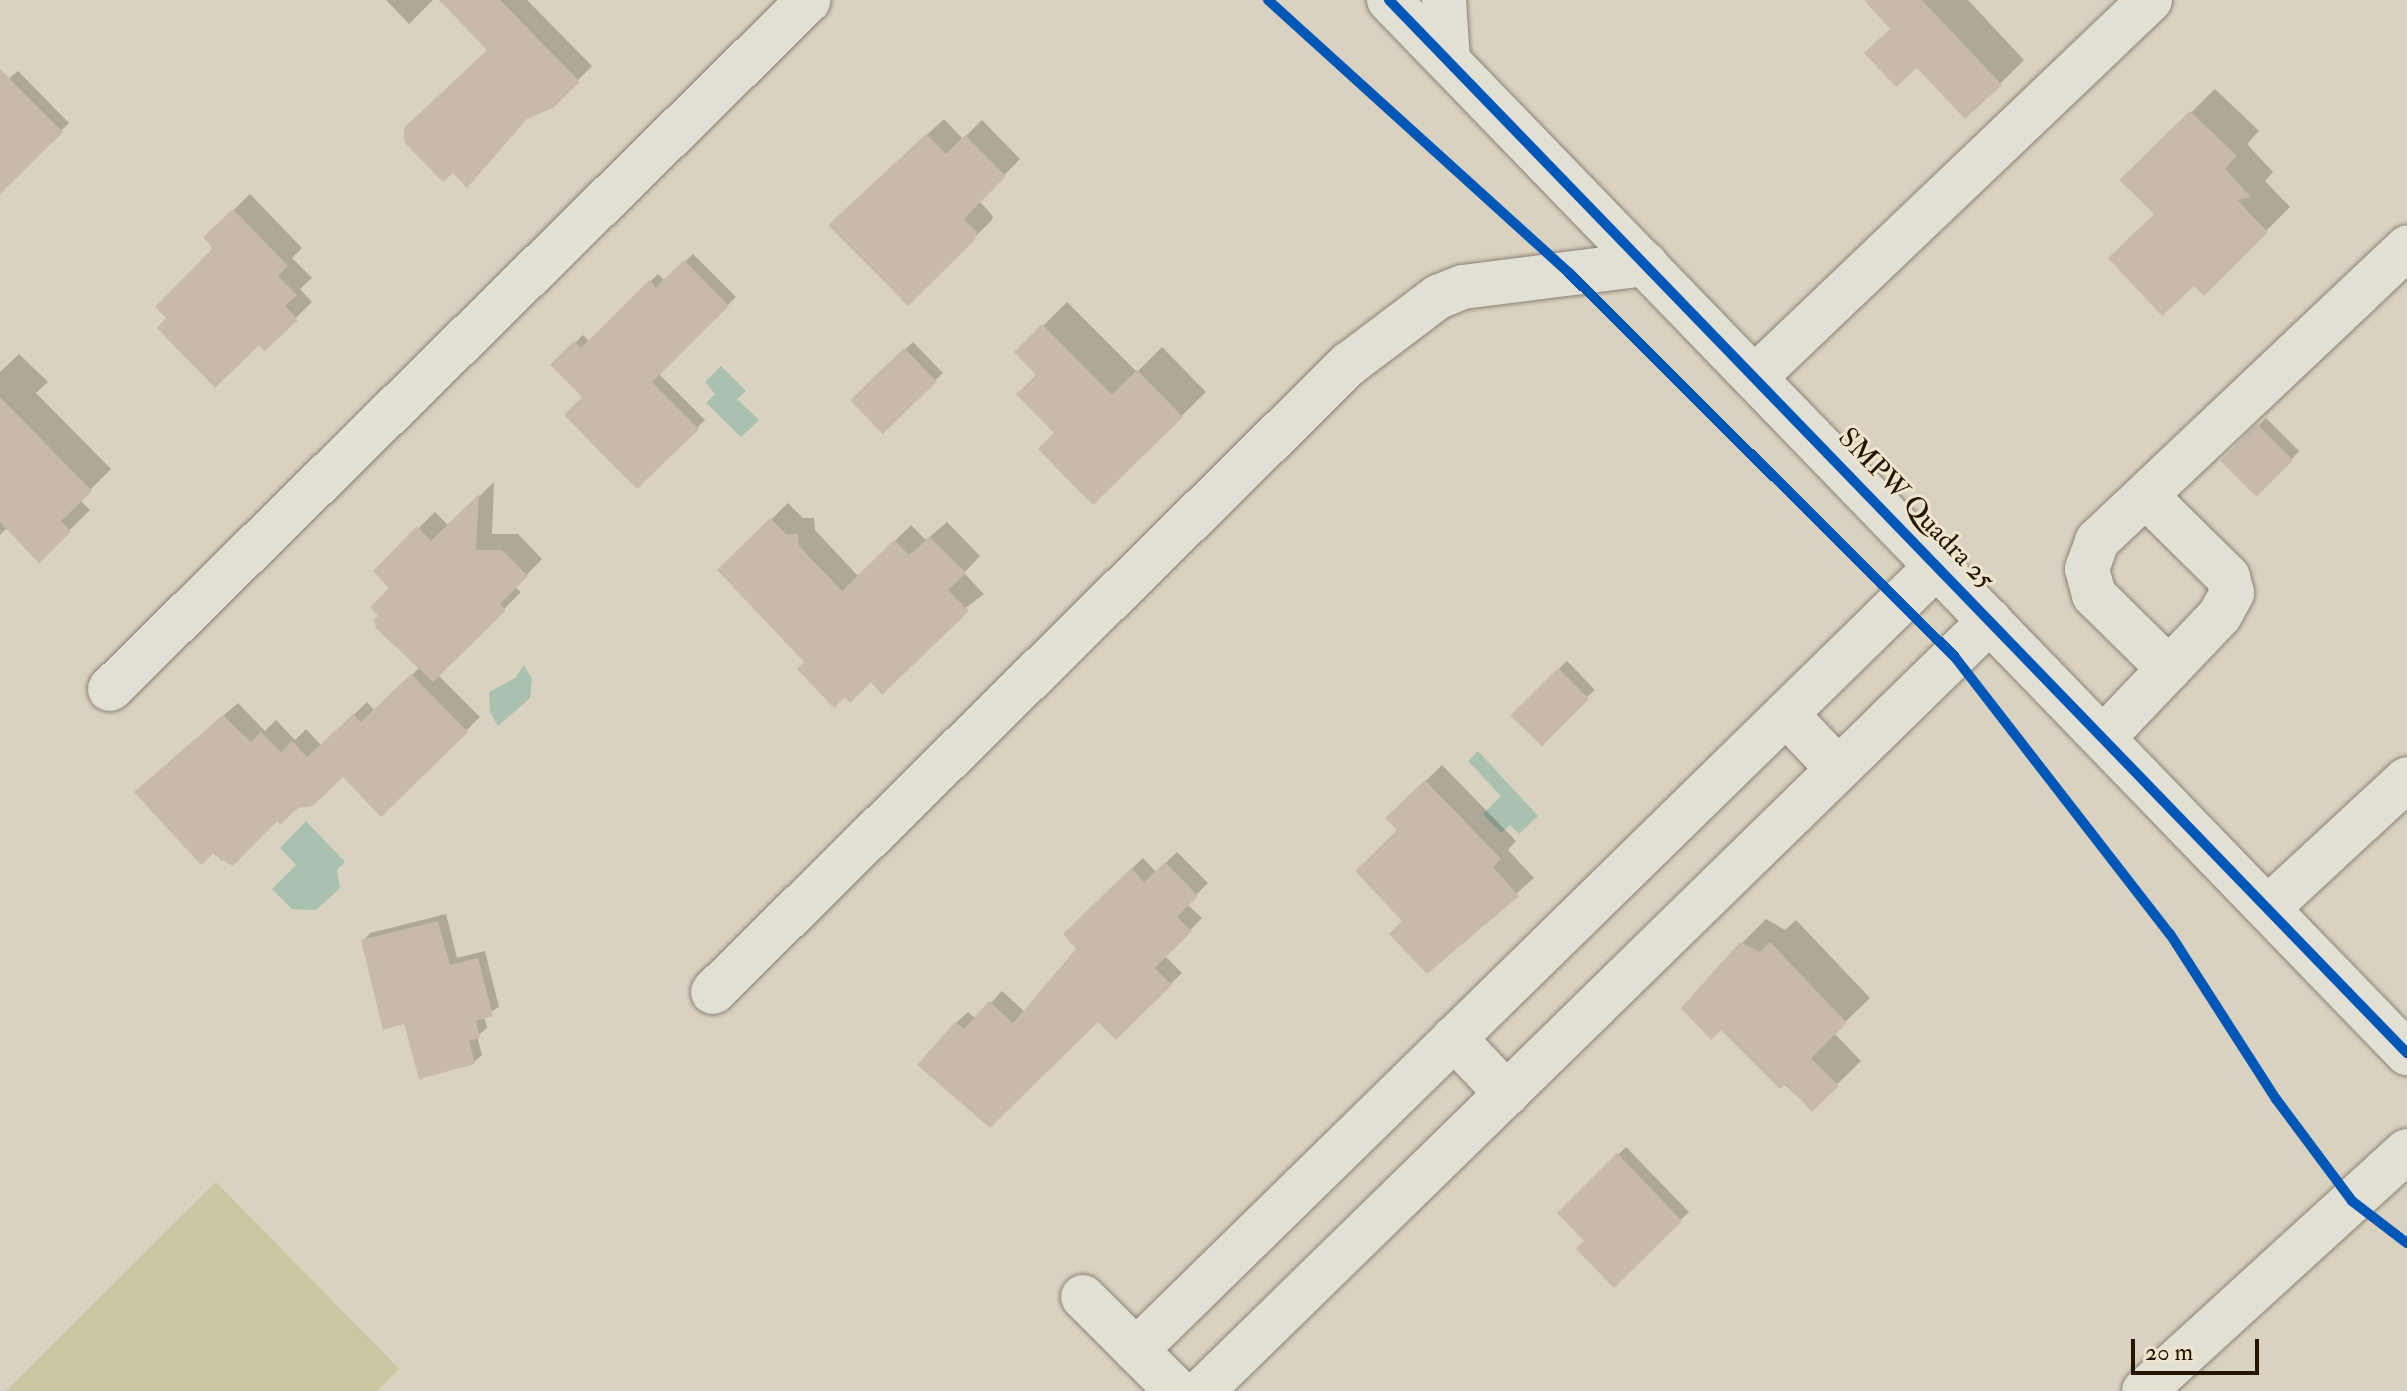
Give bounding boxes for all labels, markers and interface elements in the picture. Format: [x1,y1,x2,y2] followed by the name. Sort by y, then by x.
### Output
[1831,421,2001,597] street label: SMPW Quadra 25
[2135,1323,2263,1373] scale bar
[2145,1337,2193,1368] text: 20 m

